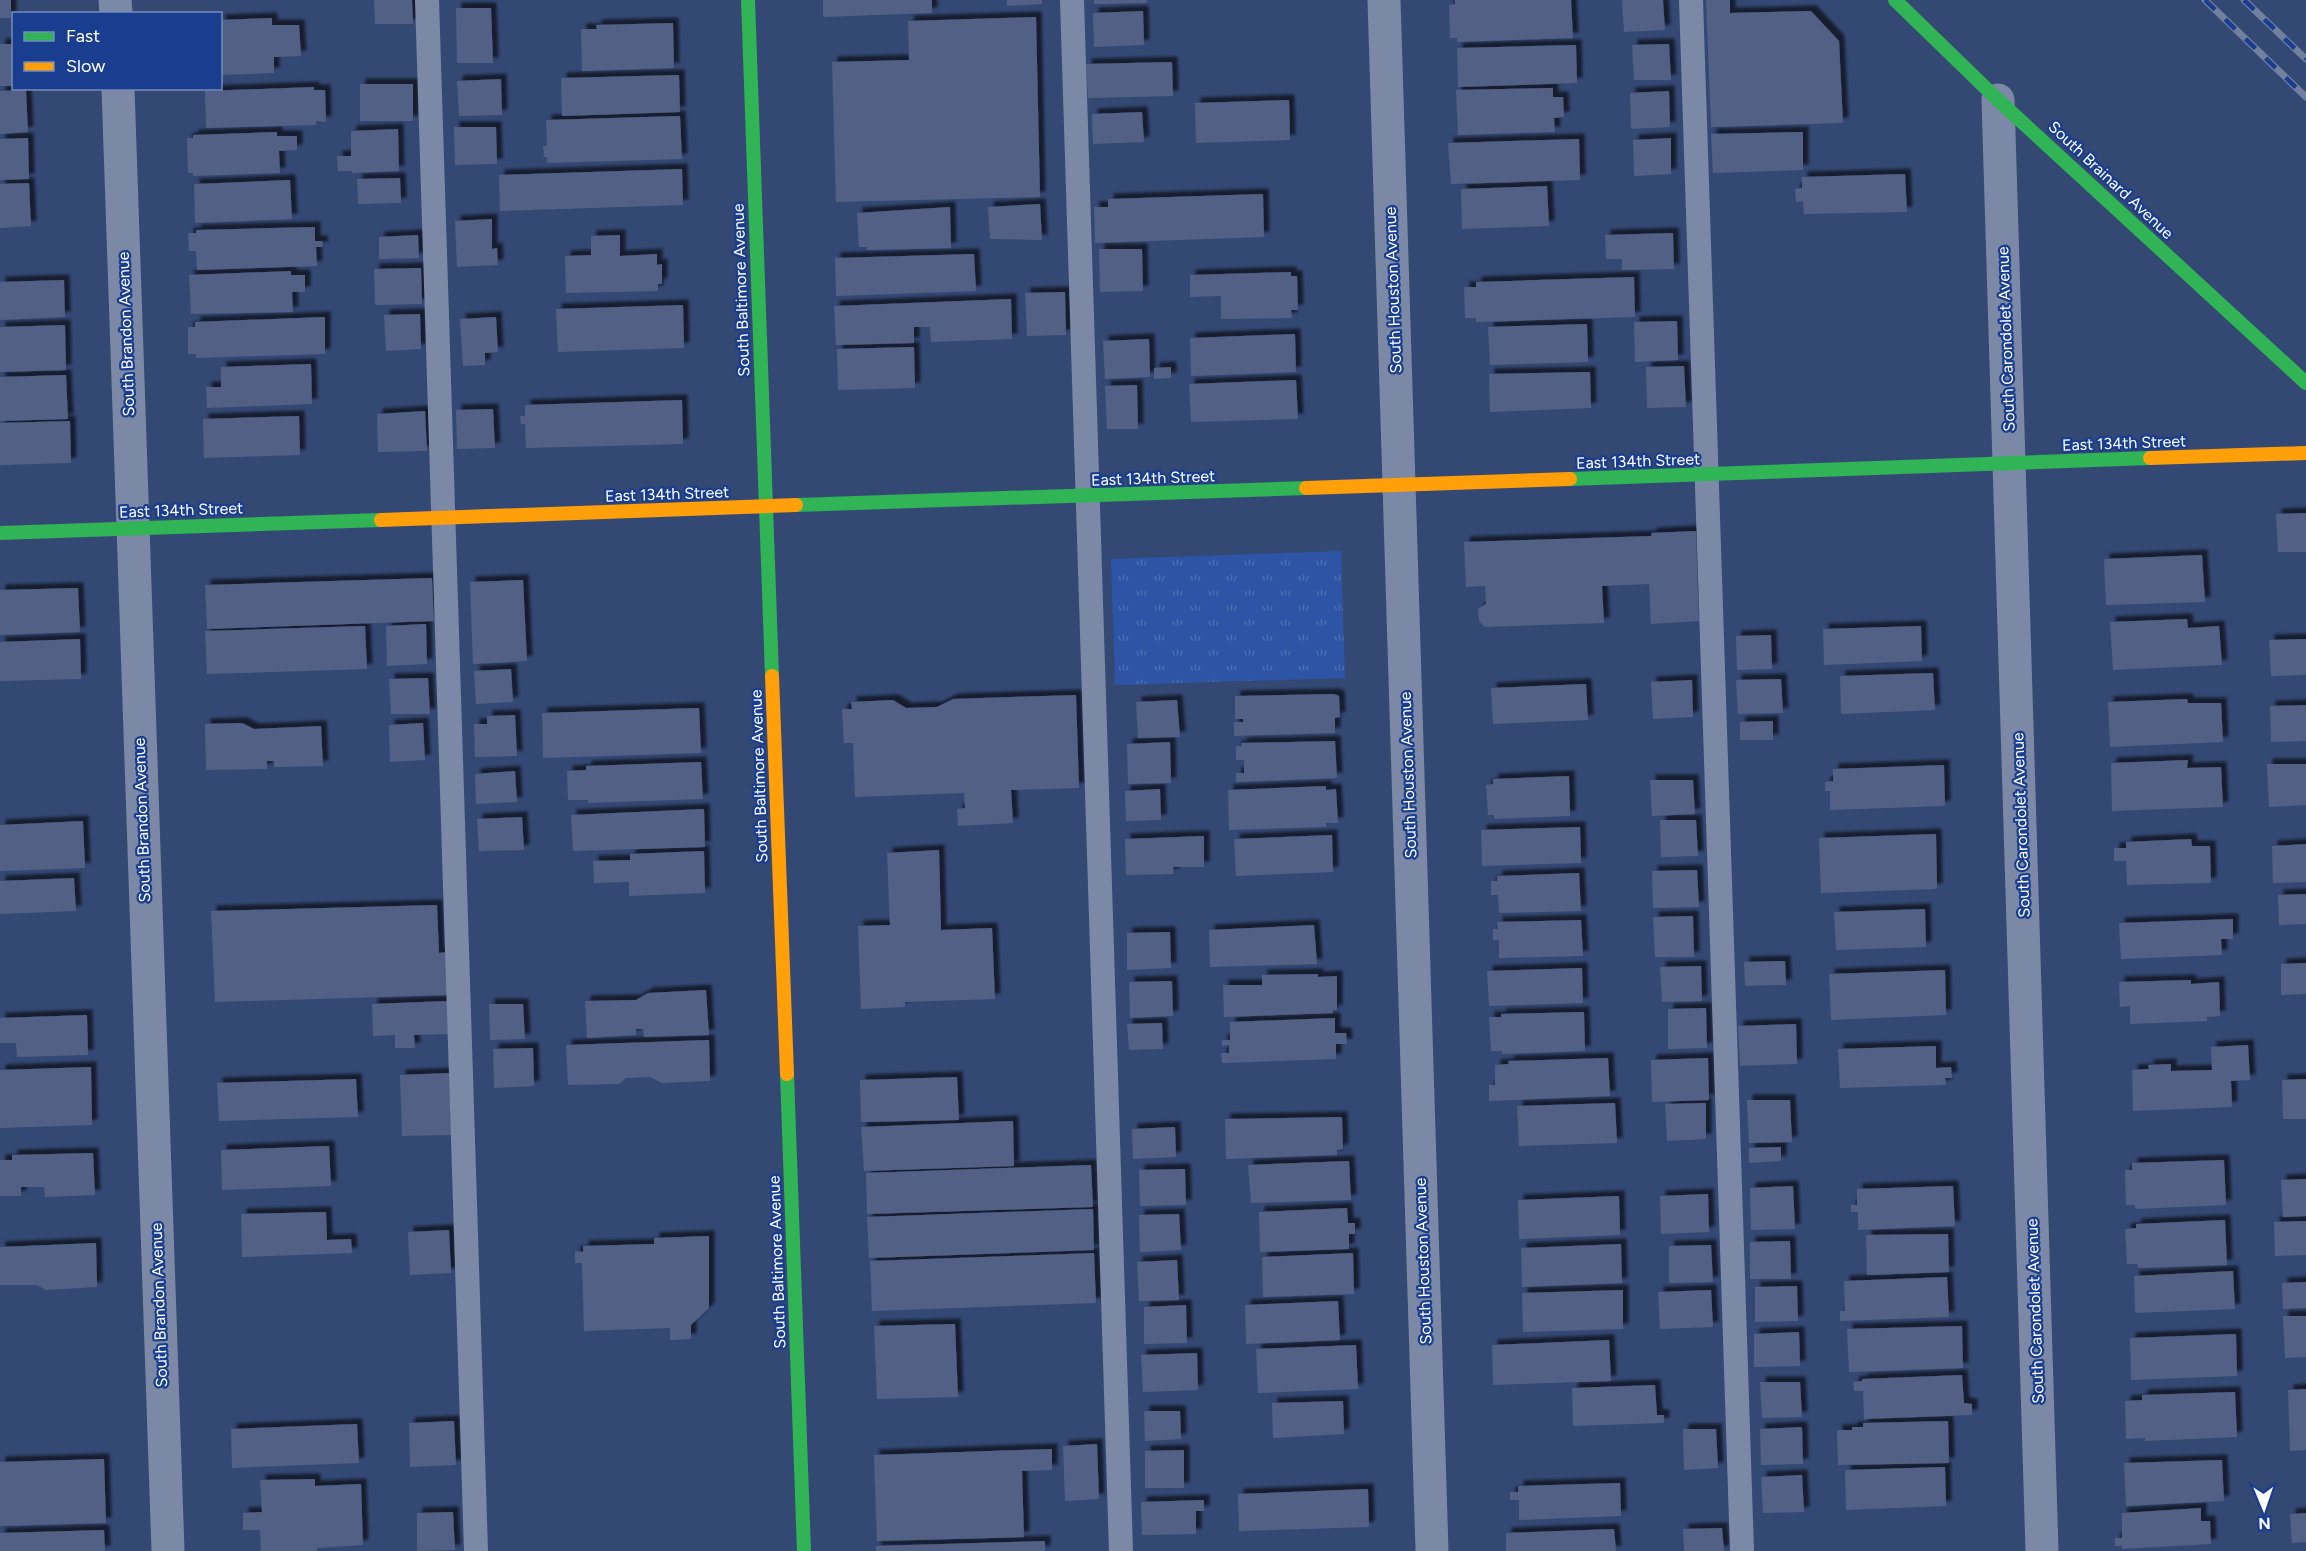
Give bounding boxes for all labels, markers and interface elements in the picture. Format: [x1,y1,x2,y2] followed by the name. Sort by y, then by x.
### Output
[12,12,222,90] legend
[66,25,100,47] text: Fast
[66,55,105,77] text: Slow
[2045,117,2178,243] street label: South Brainard Avenue
[728,203,754,377] street label: South Baltimore Avenue
[1381,206,1405,374] street label: South Houston Avenue
[1993,246,2019,432] street label: South Carondolet Avenue
[114,251,138,417] street label: South Brandon Avenue
[2062,431,2186,455] street label: East 134th Street
[1576,449,1700,473] street label: East 134th Street
[1091,466,1215,490] street label: East 134th Street
[605,482,729,506] street label: East 134th Street
[119,498,243,522] street label: East 134th Street
[746,689,772,863] street label: South Baltimore Avenue
[1396,691,1420,859] street label: South Houston Avenue
[2008,732,2034,918] street label: South Carondolet Avenue
[130,737,154,903] street label: South Brandon Avenue
[764,1175,790,1349] street label: South Baltimore Avenue
[1411,1177,1435,1345] street label: South Houston Avenue
[2022,1218,2048,1404] street label: South Carondolet Avenue
[147,1222,171,1388] street label: South Brandon Avenue
[2234,1479,2294,1539] north arrow
[2258,1514,2271,1533] text: N

